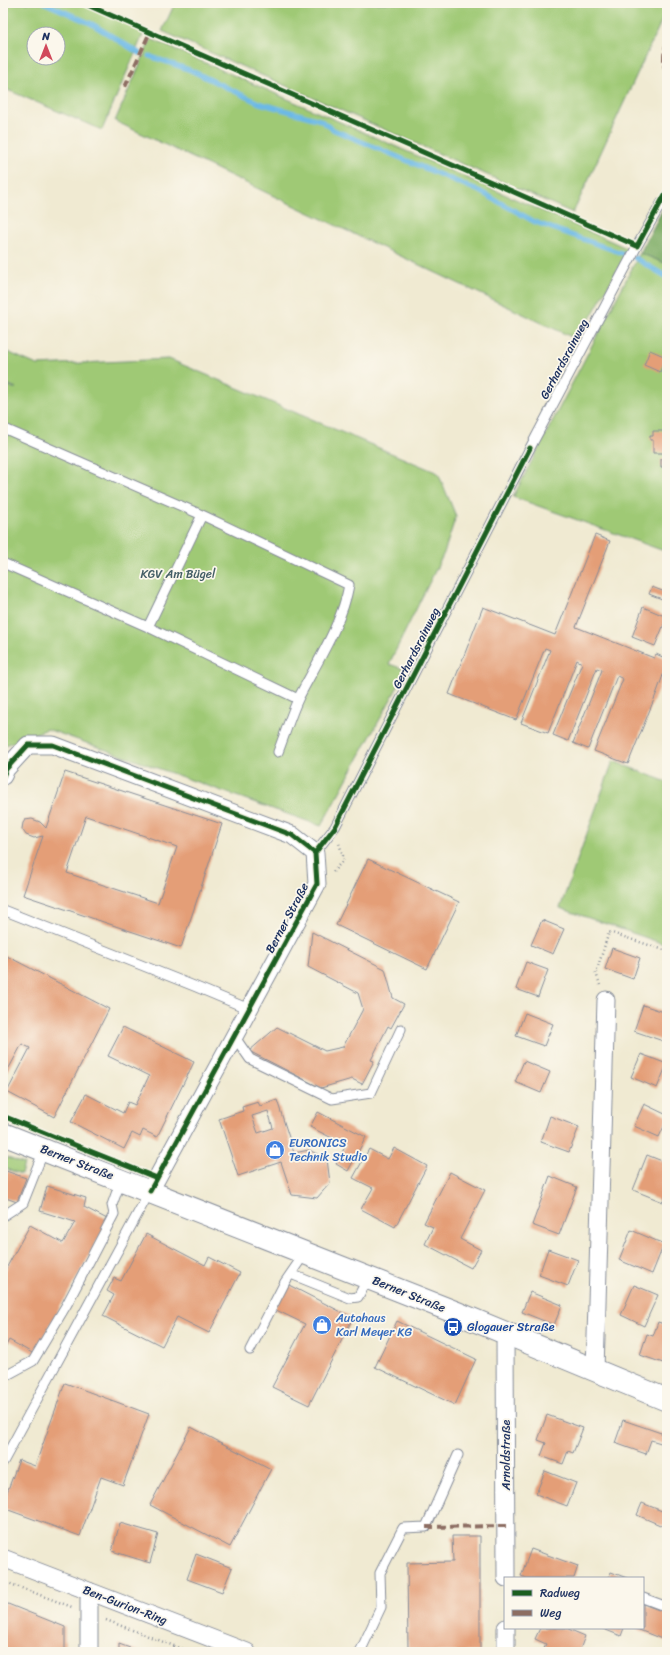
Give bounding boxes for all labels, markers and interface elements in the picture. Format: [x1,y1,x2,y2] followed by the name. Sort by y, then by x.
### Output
[26,26,66,66] north arrow
[41,27,50,46] text: N
[533,315,595,403] street label: Gerhardsrainweg
[141,563,216,585] park label: KGV Am Bügel
[386,603,446,693] street label: Gerhardsrainweg
[259,879,315,957] street label: Berner Straße
[289,1132,367,1168] place label: EURONICS Technik Studio
[37,1138,117,1186] street label: Berner Straße
[264,1139,286,1161] shop icon: EURONICS Technik Studio
[369,1269,449,1319] street label: Berner Straße
[335,1307,412,1343] place label: Autohaus Karl Meyer KG
[311,1314,333,1336] shop icon: Autohaus Karl Meyer KG
[442,1316,464,1338] bus stop icon: Glogauer Straße
[467,1316,555,1338] place label: Glogauer Straße
[495,1420,517,1491] street label: Arnoldstraße
[504,1577,644,1629] legend
[79,1579,171,1631] street label: Ben-Gurion-Ring
[540,1582,580,1604] text: Radweg
[540,1602,561,1624] text: Weg

